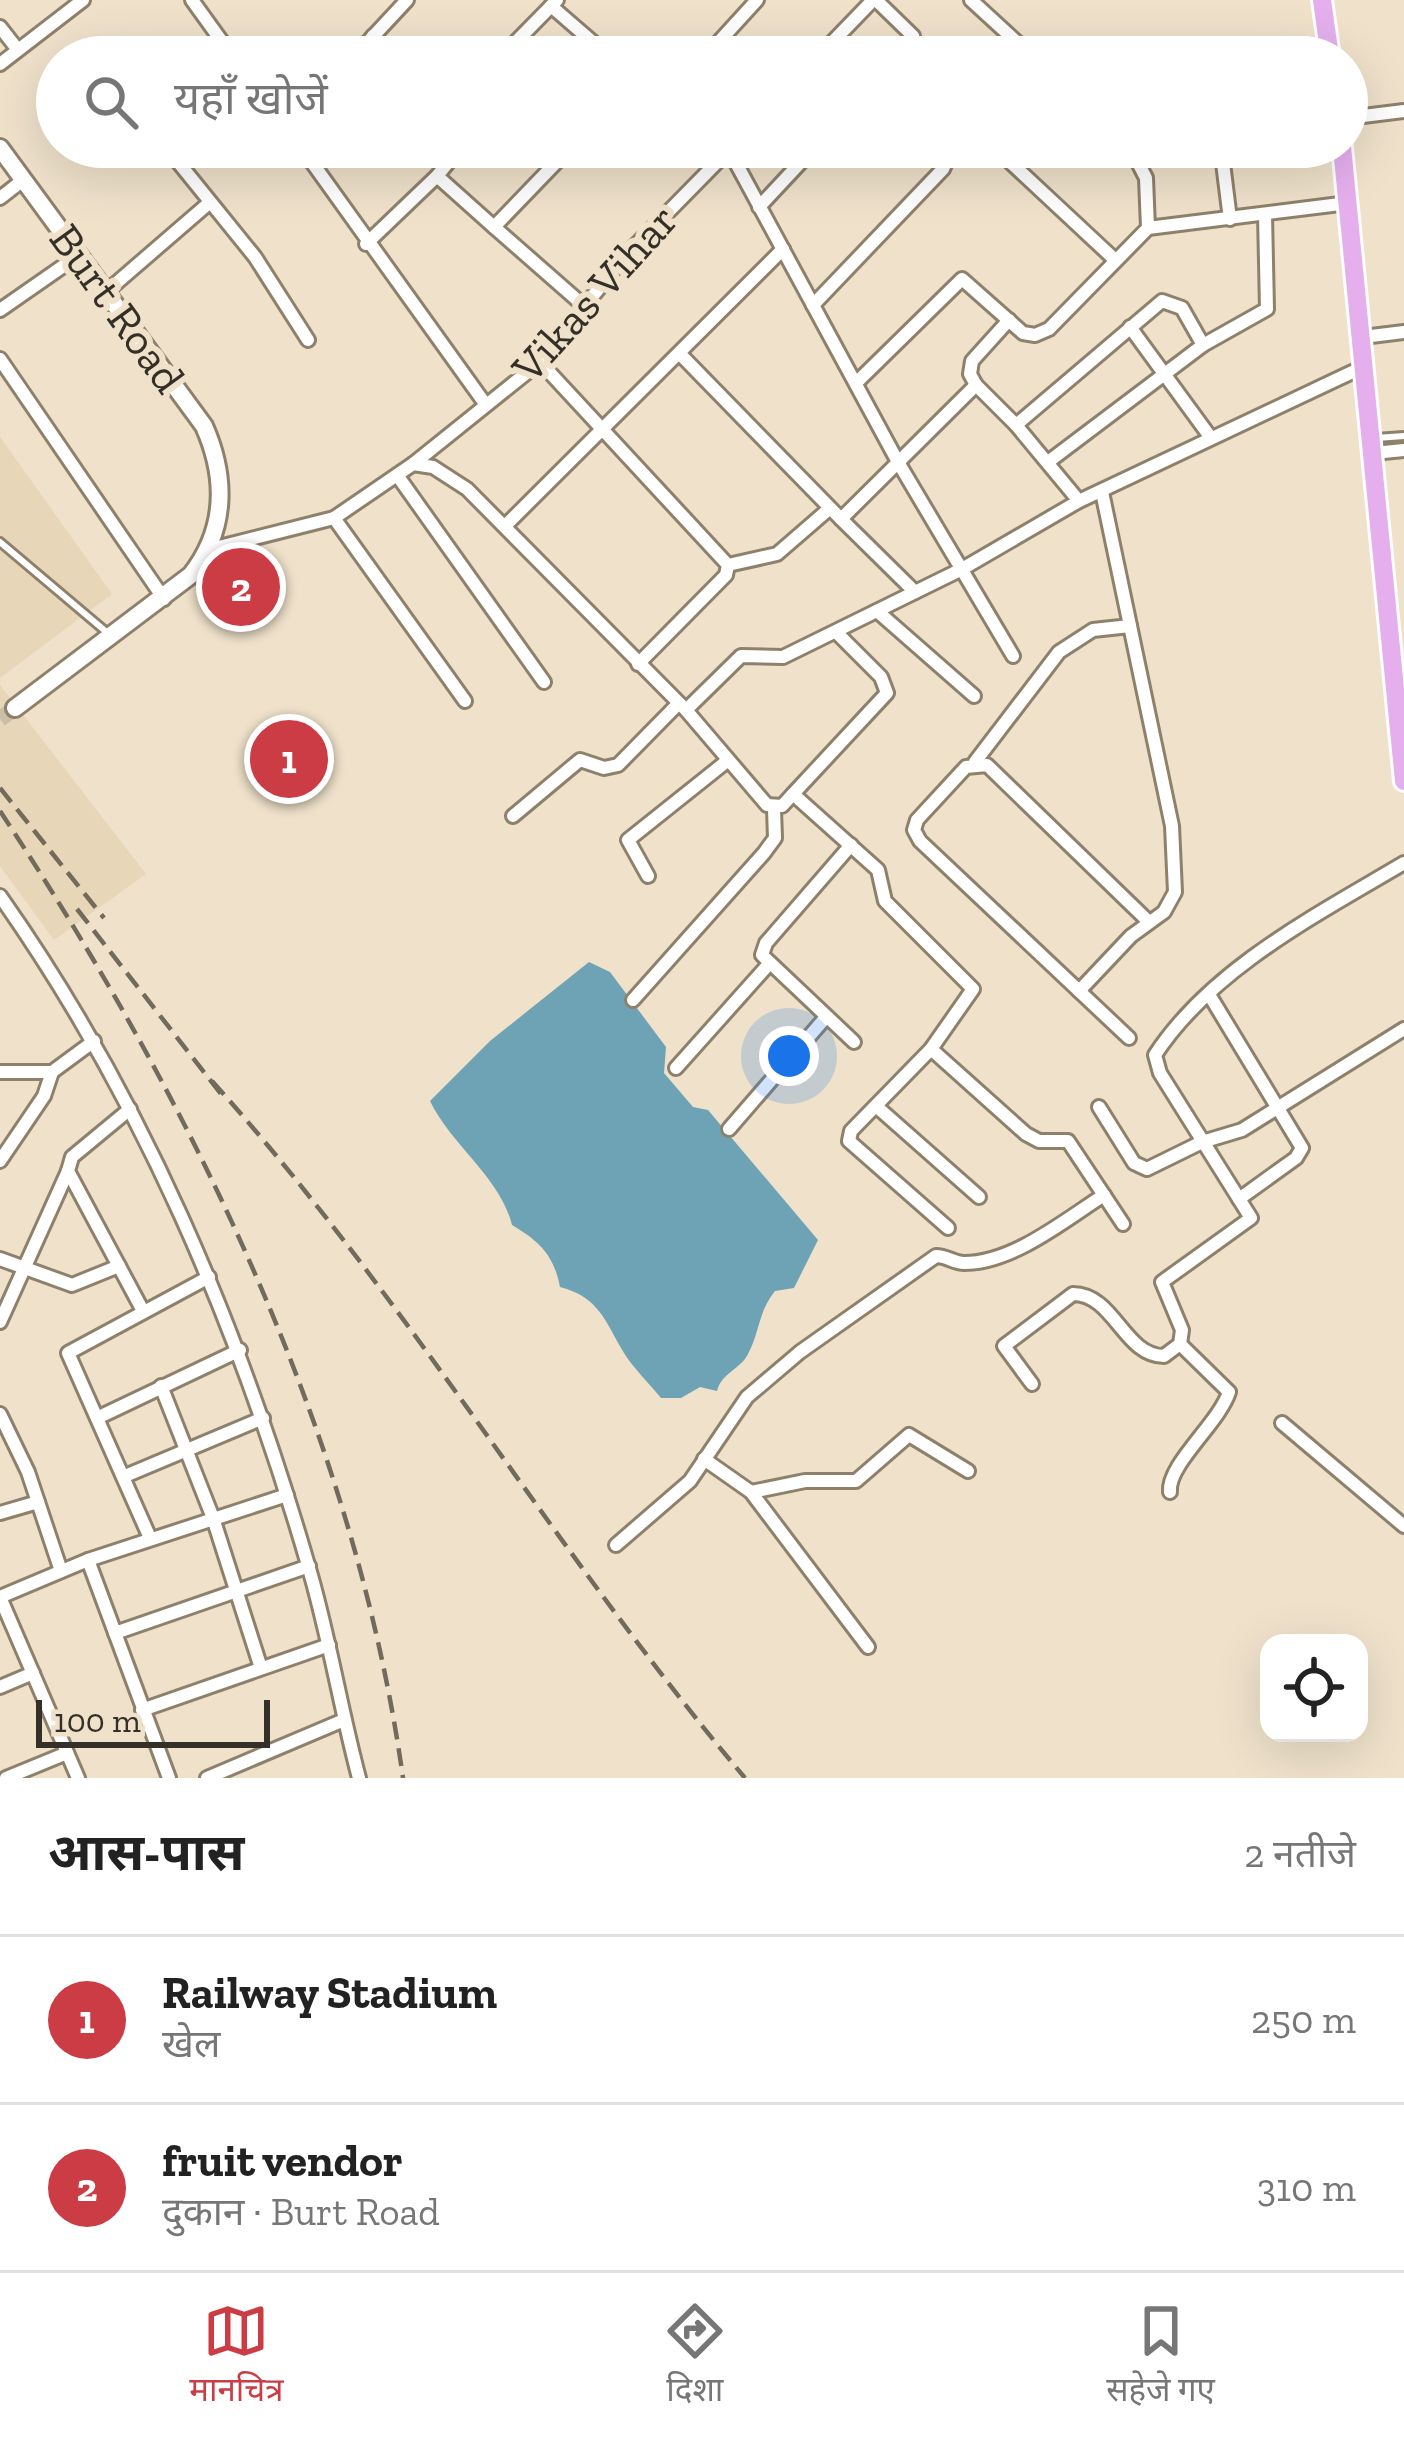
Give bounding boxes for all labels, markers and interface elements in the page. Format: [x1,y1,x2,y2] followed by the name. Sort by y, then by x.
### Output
[36,36,1368,168] search box
[78,69,144,135] icon: search
[174,72,328,126] text: यहाँ खोजें
[500,193,689,395] street label: Vikas Vihar
[38,214,197,404] street label: Burt Road
[202,542,280,632] pin: 2
[250,714,328,804] pin: 1
[759,1026,819,1086] your location
[1260,1634,1368,1742] map controls
[1260,1634,1368,1742] button: locate
[36,1694,270,1747] scale bar
[54,1701,141,1740] text: 100 m
[48,1822,244,1883] text: आस-पास
[1244,1830,1356,1877] text: 2 नतीजे
[162,1966,497,2020] text: Railway Stadium
[79,1996,95,2043] text: 1
[1251,1996,1356,2043] text: 250 m
[162,2020,220,2067] text: खेल
[162,2134,403,2188] text: fruit vendor
[77,2164,97,2211] text: 2
[1257,2164,1356,2211] text: 310 m
[162,2188,440,2235] text: दुकान · Burt Road
[189,2298,284,2414] tab: मानचित्र
[662,2298,728,2414] tab: दिशा
[1106,2298,1215,2414] tab: सहेजे गए

